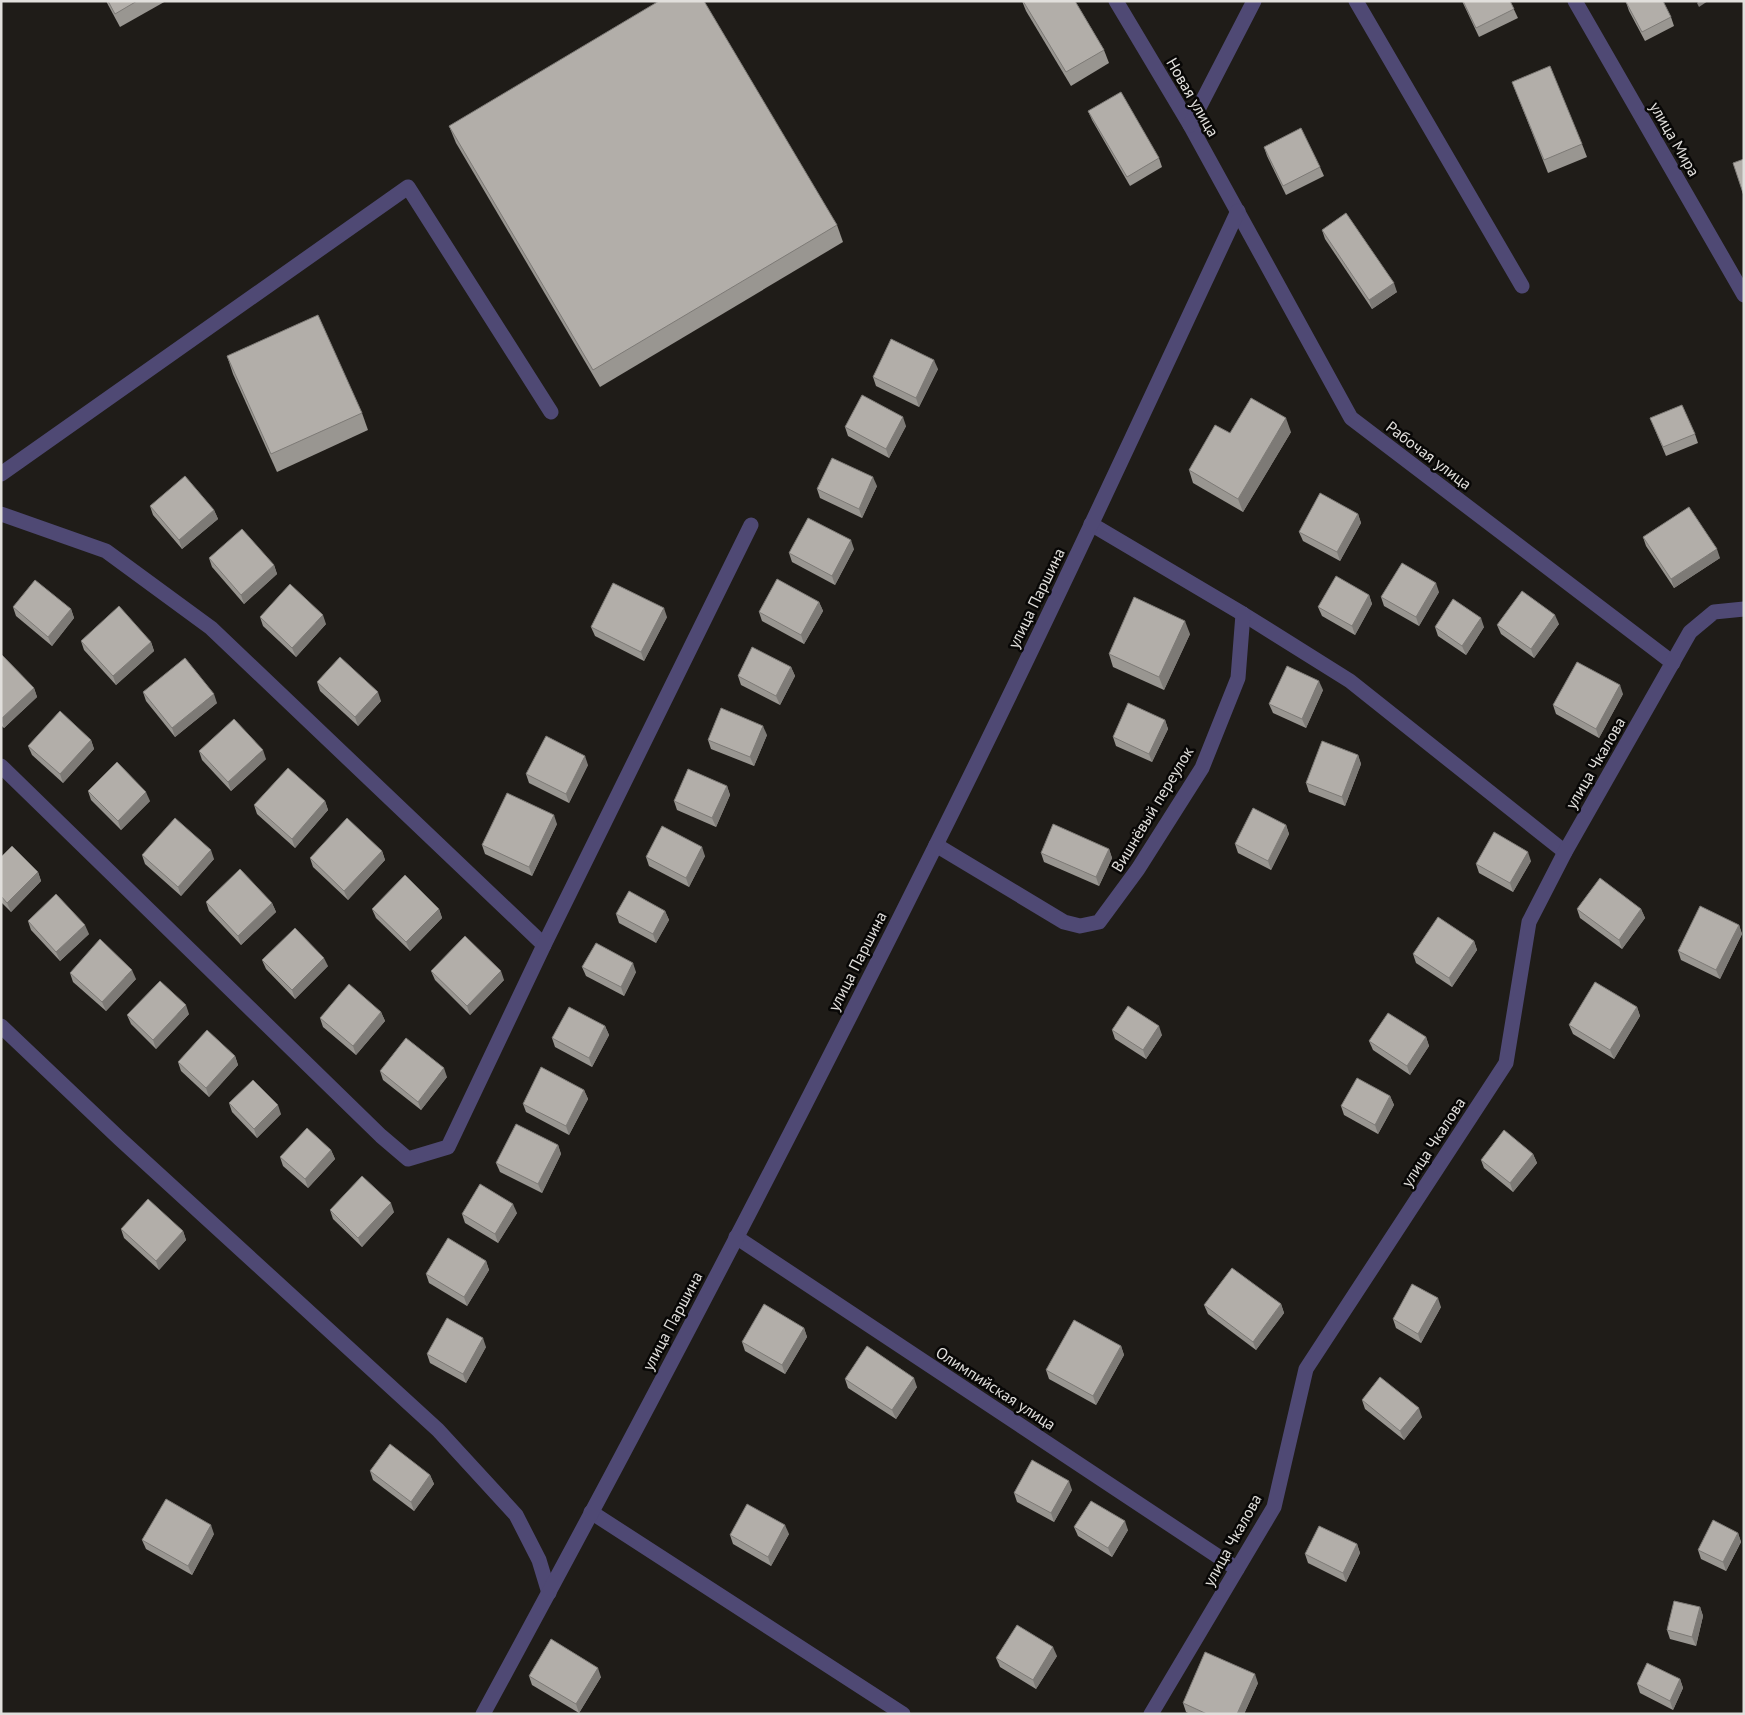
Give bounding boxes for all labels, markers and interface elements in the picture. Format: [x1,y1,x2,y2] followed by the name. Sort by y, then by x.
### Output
[1162,54,1224,140] street label: Новая улица
[1646,98,1704,180] street label: улица Мира
[1382,416,1476,494] street label: Рабочая улица
[1003,545,1069,651] street label: улица Паршина
[1561,713,1629,813] street label: улица Чкалова
[1107,742,1198,875] street label: Вишнёвый переулок
[823,908,891,1014] street label: улица Паршина
[1397,1093,1469,1191] street label: улица Чкалова
[638,1268,706,1374] street label: улица Паршина
[932,1342,1060,1434] street label: Олимпийская улица
[1198,1490,1266,1590] street label: улица Чкалова

